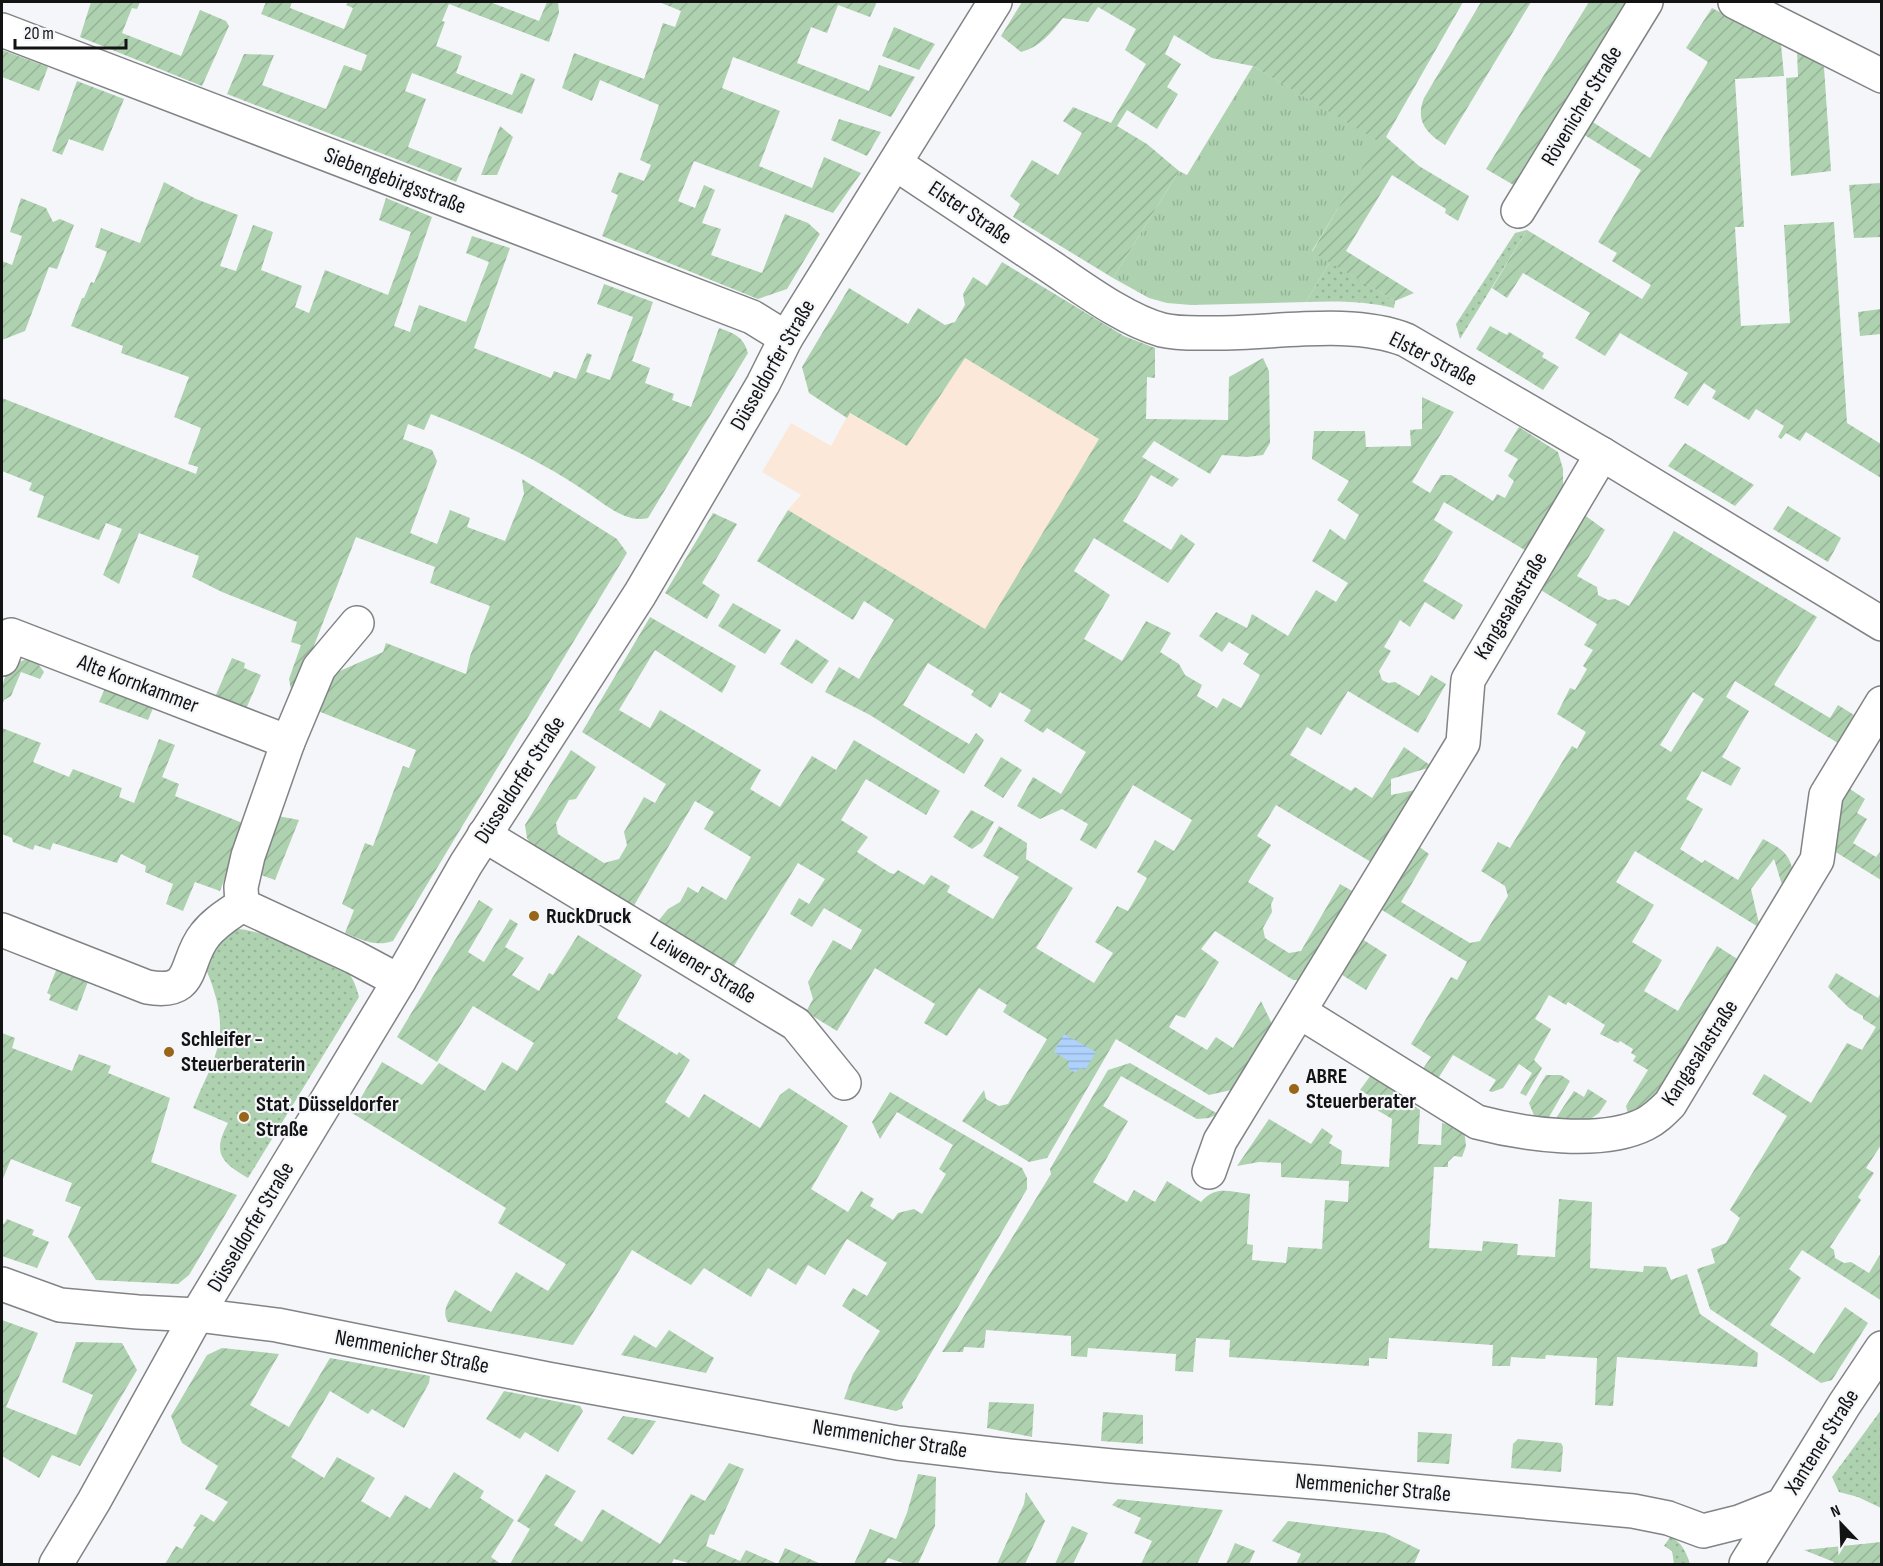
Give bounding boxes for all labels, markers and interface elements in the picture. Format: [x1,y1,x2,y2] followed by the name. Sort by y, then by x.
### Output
[15,12,126,50] scale bar
[24,23,54,44] text: 20 m
[1536,41,1628,171] street label: Rövenicher Straße
[320,142,470,220] street label: Siebengebirgsstraße
[923,175,1017,251] street label: Elster Straße
[725,295,821,435] street label: Düsseldorfer Straße
[1385,325,1481,393] street label: Elster Straße
[1468,547,1554,665] street label: Kangasalastraße
[73,648,202,719] street label: Alte Kornkammer
[469,711,571,849] street label: Düsseldorfer Straße
[546,903,632,930] place label: RuckDruck
[527,909,541,923] marker: RuckDruck
[645,926,761,1010] street label: Leiwener Straße
[1656,995,1744,1111] street label: Kangasalastraße
[181,1026,305,1078] place label: Schleifer - Steuerberaterin
[162,1045,176,1059] marker: Schleifer - Steuerberaterin
[1305,1063,1416,1115] place label: ABRE Steuerberater
[1287,1082,1301,1096] marker: ABRE Steuerberater
[256,1091,399,1143] place label: Stat. Düsseldorfer Straße
[237,1110,251,1124] marker: Stat. Düsseldorfer Straße
[202,1157,300,1297] street label: Düsseldorfer Straße
[333,1324,491,1380] street label: Nemmenicher Straße
[1778,1384,1865,1501] street label: Xantener Straße
[811,1413,969,1465] street label: Nemmenicher Straße
[1294,1468,1452,1508] street label: Nemmenicher Straße
[1811,1494,1871,1554] north arrow
[1828,1501,1843,1522] text: N

